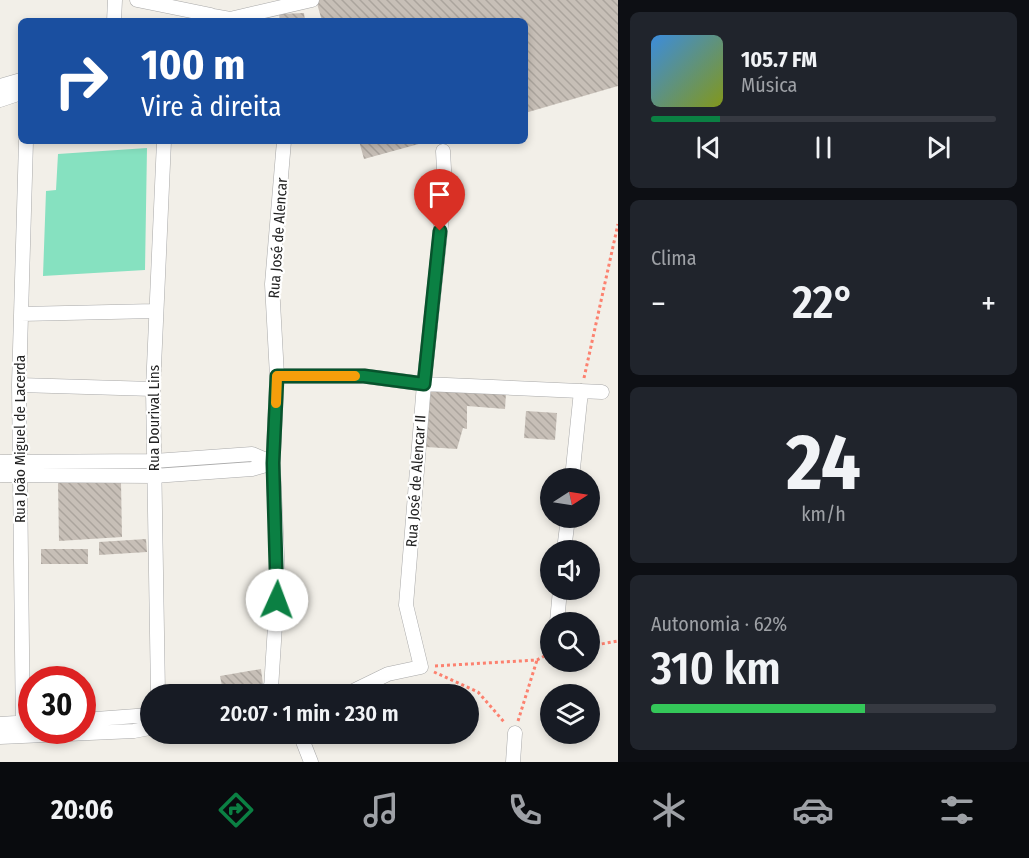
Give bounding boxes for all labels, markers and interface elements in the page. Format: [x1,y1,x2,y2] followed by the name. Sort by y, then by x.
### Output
[141,40,245,90] text: 100 m
[42,42,120,120] icon: right
[741,46,817,73] text: 105.7 FM
[741,73,797,97] text: Música
[141,91,281,123] text: Vire à direita
[692,131,725,164] icon: previous
[807,131,840,164] icon: pause
[922,131,955,164] icon: next
[414,169,465,231] pin
[265,176,291,299] street label: Rua José de Alencar
[423,178,456,211] icon: arrive
[651,246,696,270] text: Clima
[792,276,855,330] text: 22°
[651,284,666,324] text: −
[981,284,996,324] text: +
[11,355,29,523] street label: Rua João Miguel de Lacerda
[145,365,163,471] street label: Rua Dourival Lins
[402,414,430,548] street label: Rua José de Alencar II
[786,416,861,510] text: 24
[540,468,600,528] north arrow
[540,468,600,744] map controls
[801,502,846,526] text: km/h
[540,540,600,600] button: sound
[245,568,309,632] position arrow
[540,612,600,672] button: search
[651,612,787,636] text: Autonomia · 62%
[651,642,781,696] text: 310 km
[18,666,96,744] speed limit sign: 30
[540,684,600,744] button: layers
[220,700,399,727] text: 20:07 · 1 min · 230 m
[215,789,257,831] icon: directions
[360,789,402,831] icon: music
[504,789,546,831] icon: phone
[648,789,690,831] icon: climate
[792,789,834,831] icon: car
[936,789,978,831] icon: filters
[51,794,113,826] text: 20:06

